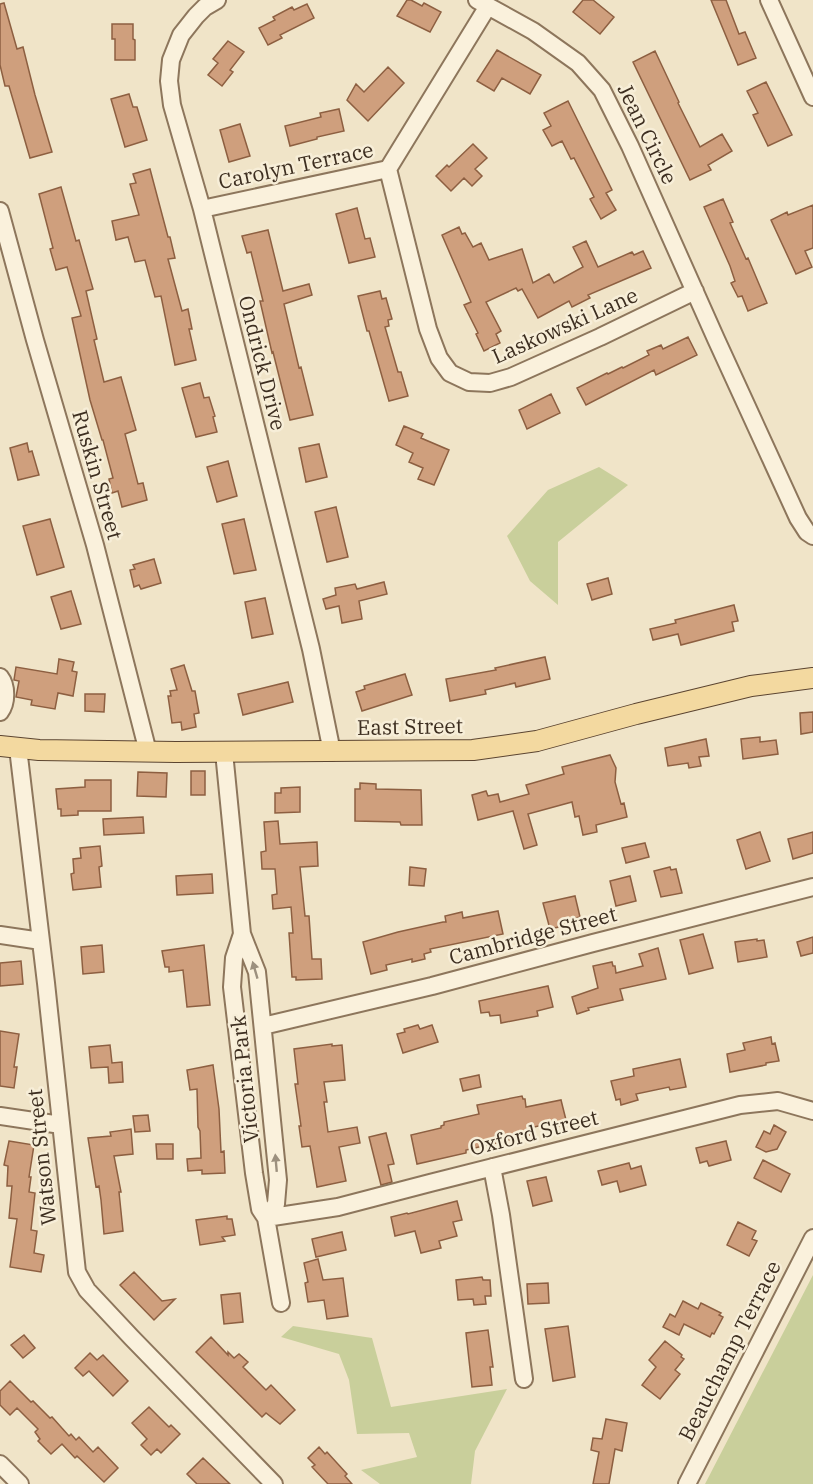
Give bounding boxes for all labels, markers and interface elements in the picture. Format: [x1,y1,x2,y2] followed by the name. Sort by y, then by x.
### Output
[612,79,684,188] street label: Jean Circle
[216,135,376,195] street label: Carolyn Terrace
[487,280,642,370] street label: Laskowski Lane
[233,292,293,433] street label: Ondrick Drive
[66,407,130,543] street label: Ruskin Street
[357,711,463,741] street label: East Street
[446,899,620,971] street label: Cambridge Street
[250,961,259,979] one-way arrow
[223,1013,265,1144] street label: Victoria Park
[20,1087,62,1227] street label: Watson Street
[466,1103,601,1162] street label: Oxford Street
[271,1154,281,1173] one-way arrow
[671,1256,787,1446] street label: Beauchamp Terrace

